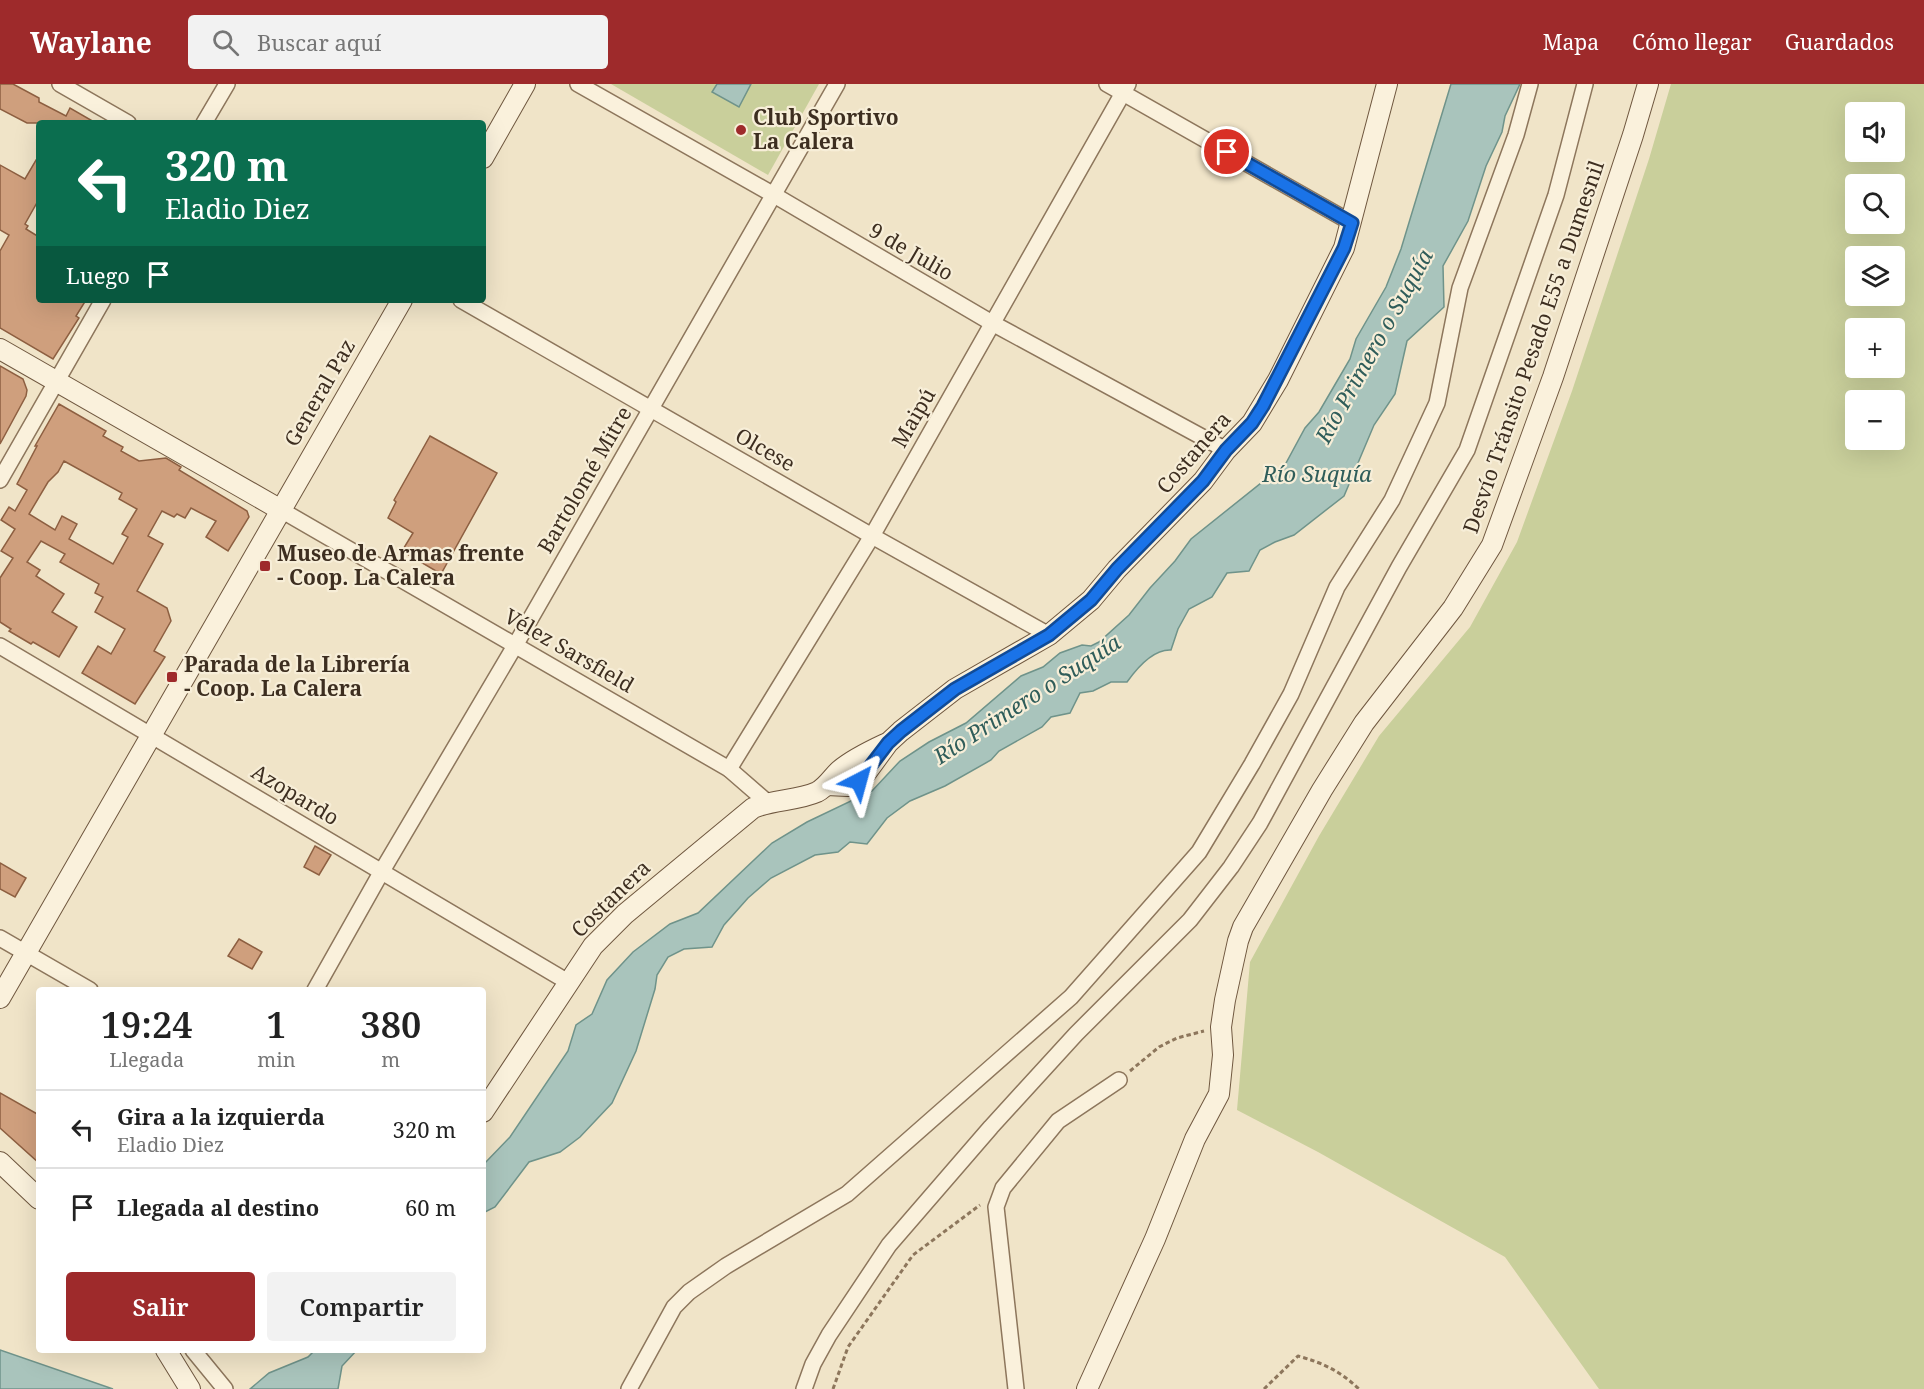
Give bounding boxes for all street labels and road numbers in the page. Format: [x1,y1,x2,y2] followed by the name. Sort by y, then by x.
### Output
[1456,156,1610,537] street label: Desvío Tránsito Pesado E55 a Dumesnil
[864,216,959,287] street label: 9 de Julio
[277,334,361,451] street label: General Paz
[885,383,941,452] street label: Maipú
[531,401,638,558] street label: Bartolomé Mitre
[1150,406,1237,499] street label: Costanera
[731,421,800,477] street label: Olcese
[500,602,639,699] street label: Vélez Sarsfield
[247,757,344,831] street label: Azopardo
[565,854,656,943] street label: Costanera

